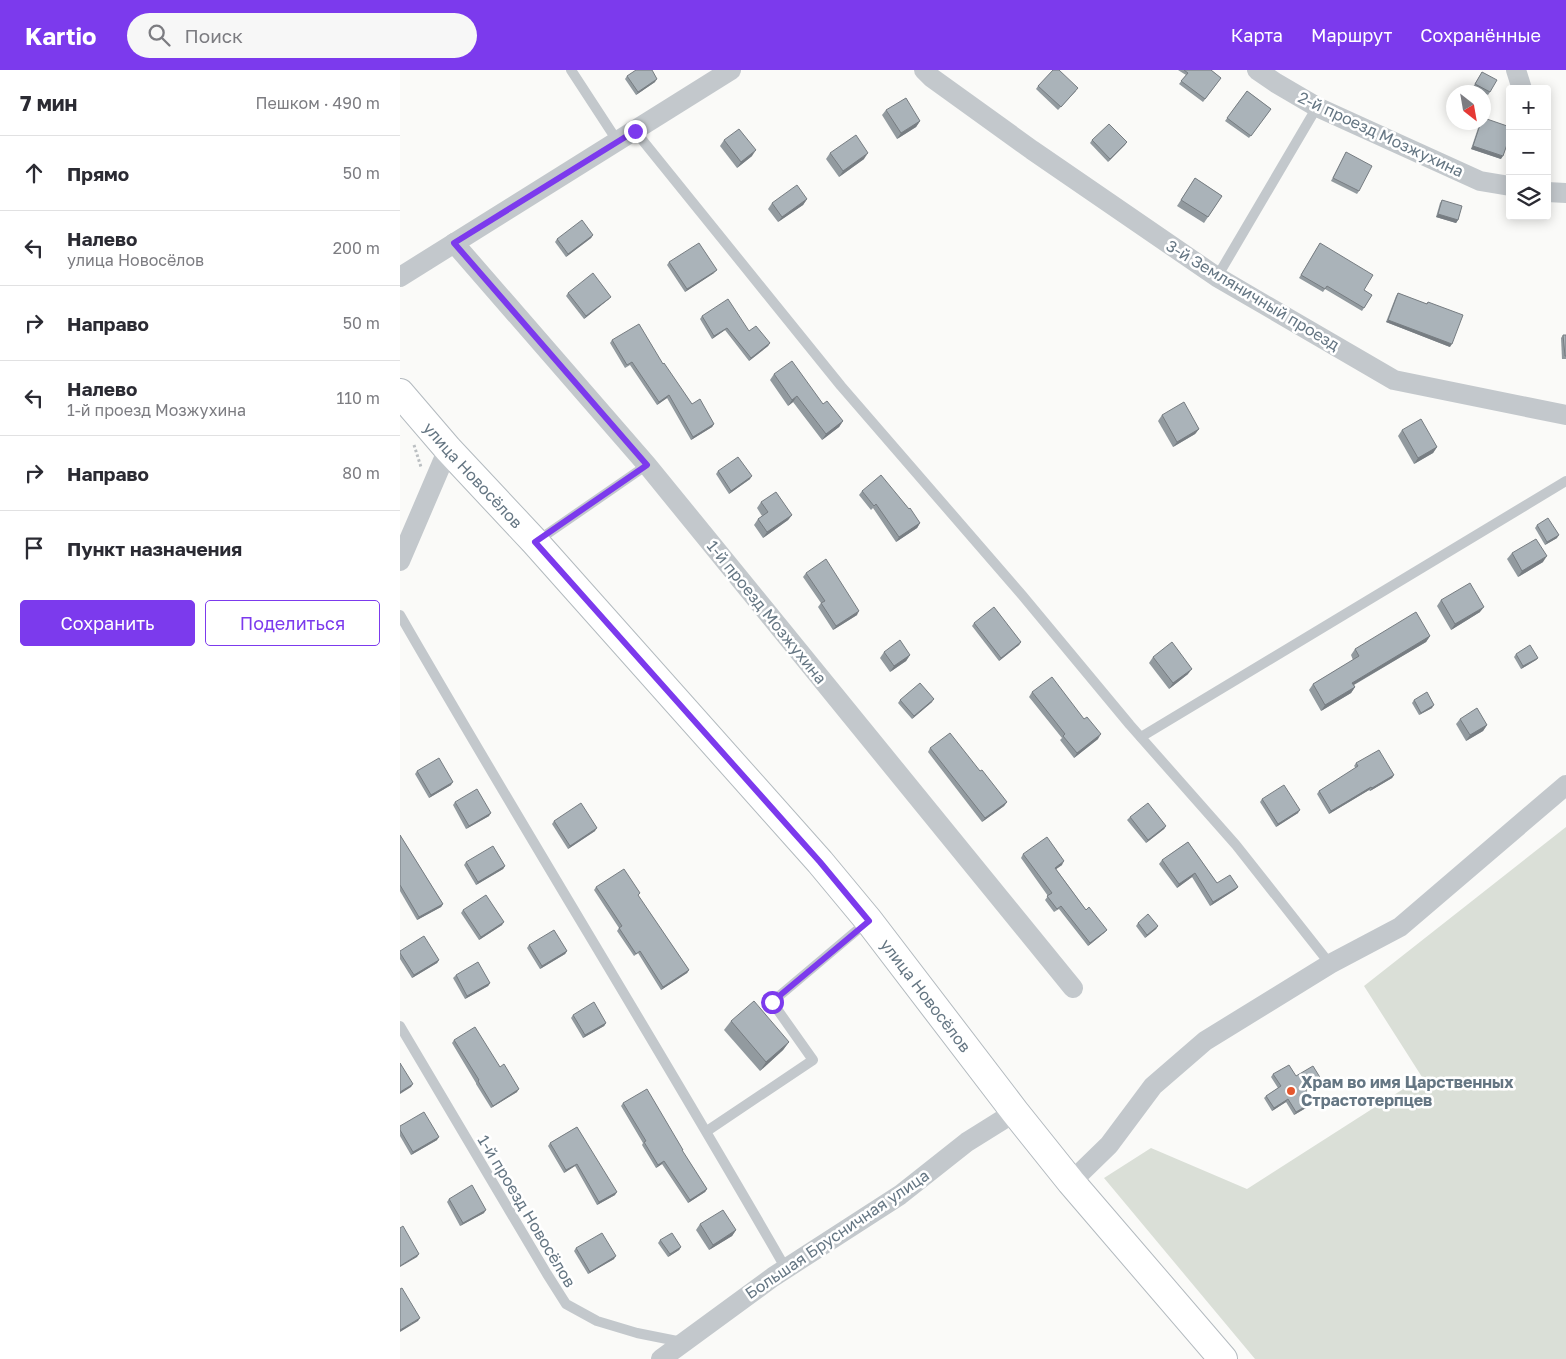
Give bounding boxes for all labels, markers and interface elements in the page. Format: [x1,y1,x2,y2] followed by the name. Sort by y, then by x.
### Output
[127,13,477,58] search box
[25,21,97,50] text: Kartio
[145,21,173,49] icon: search
[185,24,243,47] text: Поиск
[1231,24,1283,46] text: Карта
[1311,24,1392,46] text: Маршрут
[1420,24,1541,46] text: Сохранённые
[1446,85,1491,130] north arrow
[1506,85,1551,220] map controls
[1506,85,1551,130] button: +
[1295,87,1467,181] street label: 2-й проезд Мозжухина
[20,90,77,116] text: 7 мин
[255,93,380,113] text: Пешком · 490 m
[624,120,647,143] route end
[1506,130,1551,175] button: −
[20,159,48,187] icon: ahead
[67,162,129,185] text: Прямо
[343,163,380,183] text: 50 m
[1506,175,1551,220] button: layers
[67,227,137,250] text: Налево
[20,234,48,262] icon: left
[1163,235,1344,355] street label: 3-й Земляничный проезд
[333,238,380,258] text: 200 m
[67,250,204,270] text: улица Новосёлов
[20,309,48,337] icon: right
[67,312,149,335] text: Направо
[343,313,380,333] text: 50 m
[67,377,137,400] text: Налево
[20,384,48,412] icon: left
[336,388,380,408] text: 110 m
[67,400,246,420] text: 1-й проезд Мозжухина
[419,418,527,532] street label: улица Новосёлов
[20,459,48,487] icon: right
[67,462,149,485] text: Направо
[342,463,380,483] text: 80 m
[20,534,48,562] icon: arrive
[703,536,831,688] street label: 1-й проезд Мозжухина
[67,537,242,560] text: Пункт назначения
[20,600,195,646] button: Сохранить
[205,600,380,646] button: Поделиться
[876,935,976,1056] street label: улица Новосёлов
[761,991,784,1014] route start
[1301,1072,1514,1110] place label: Храм во имя Царственных Страстотерпцев
[1285,1085,1297,1097] marker: Храм во имя Царственных Страстотерпцев
[474,1131,580,1291] street label: 1-й проезд Новосёлов
[741,1165,933,1303] street label: Большая Брусничная улица

